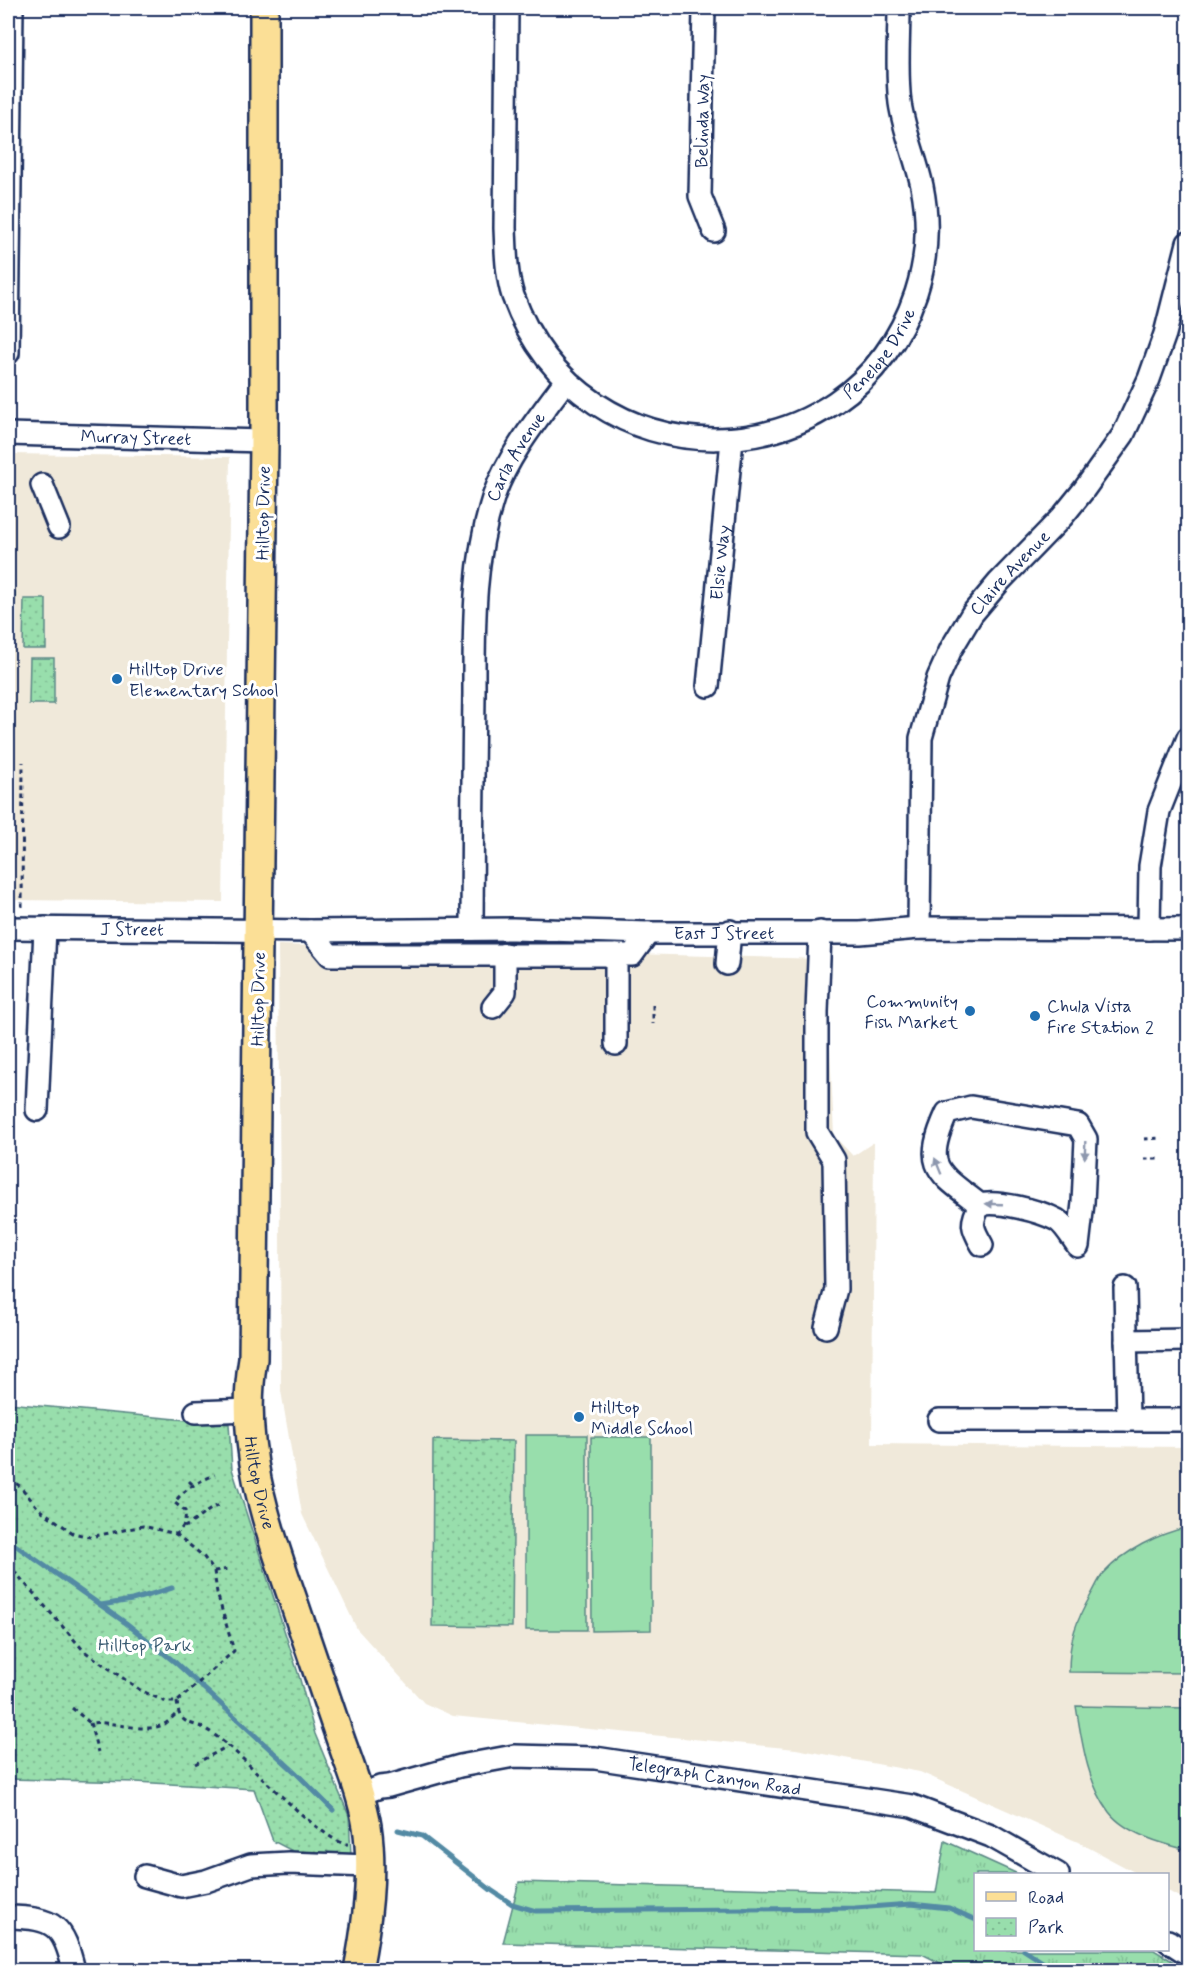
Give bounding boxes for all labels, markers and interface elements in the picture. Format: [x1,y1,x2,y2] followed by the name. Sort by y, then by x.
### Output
[690,74,716,168] street label: Belinda Way
[838,305,922,405] street label: Penelope Drive
[482,407,552,505] street label: Carla Avenue
[80,425,192,452] street label: Murray Street
[251,465,277,561] street label: Hilltop Drive
[705,524,737,601] street label: Elsie Way
[965,525,1056,621] street label: Claire Avenue
[129,658,279,703] place label: Hilltop Drive Elementary School
[110,672,124,686] marker: Hilltop Drive Elementary School
[100,918,164,943] street label: J Street
[674,922,774,946] street label: East J Street
[246,951,272,1047] street label: Hilltop Drive
[864,990,958,1035] place label: Community Fish Market
[1047,995,1154,1040] place label: Chula Vista Fire Station 2
[963,1004,977,1018] marker: Community Fish Market
[1028,1009,1042,1023] marker: Chula Vista Fire Station 2
[1081,1140,1090,1159] one-way arrow
[933,1156,943,1174] one-way arrow
[984,1200,1003,1209] one-way arrow
[591,1396,693,1441] place label: Hilltop Middle School
[572,1410,586,1424] marker: Hilltop Middle School
[237,1435,280,1533] street label: Hilltop Drive
[98,1634,192,1658] park label: Hilltop Park
[626,1752,802,1802] street label: Telegraph Canyon Road
[974,1873,1169,1951] legend
[1028,1886,1064,1910] text: Road
[1028,1916,1064,1940] text: Park

